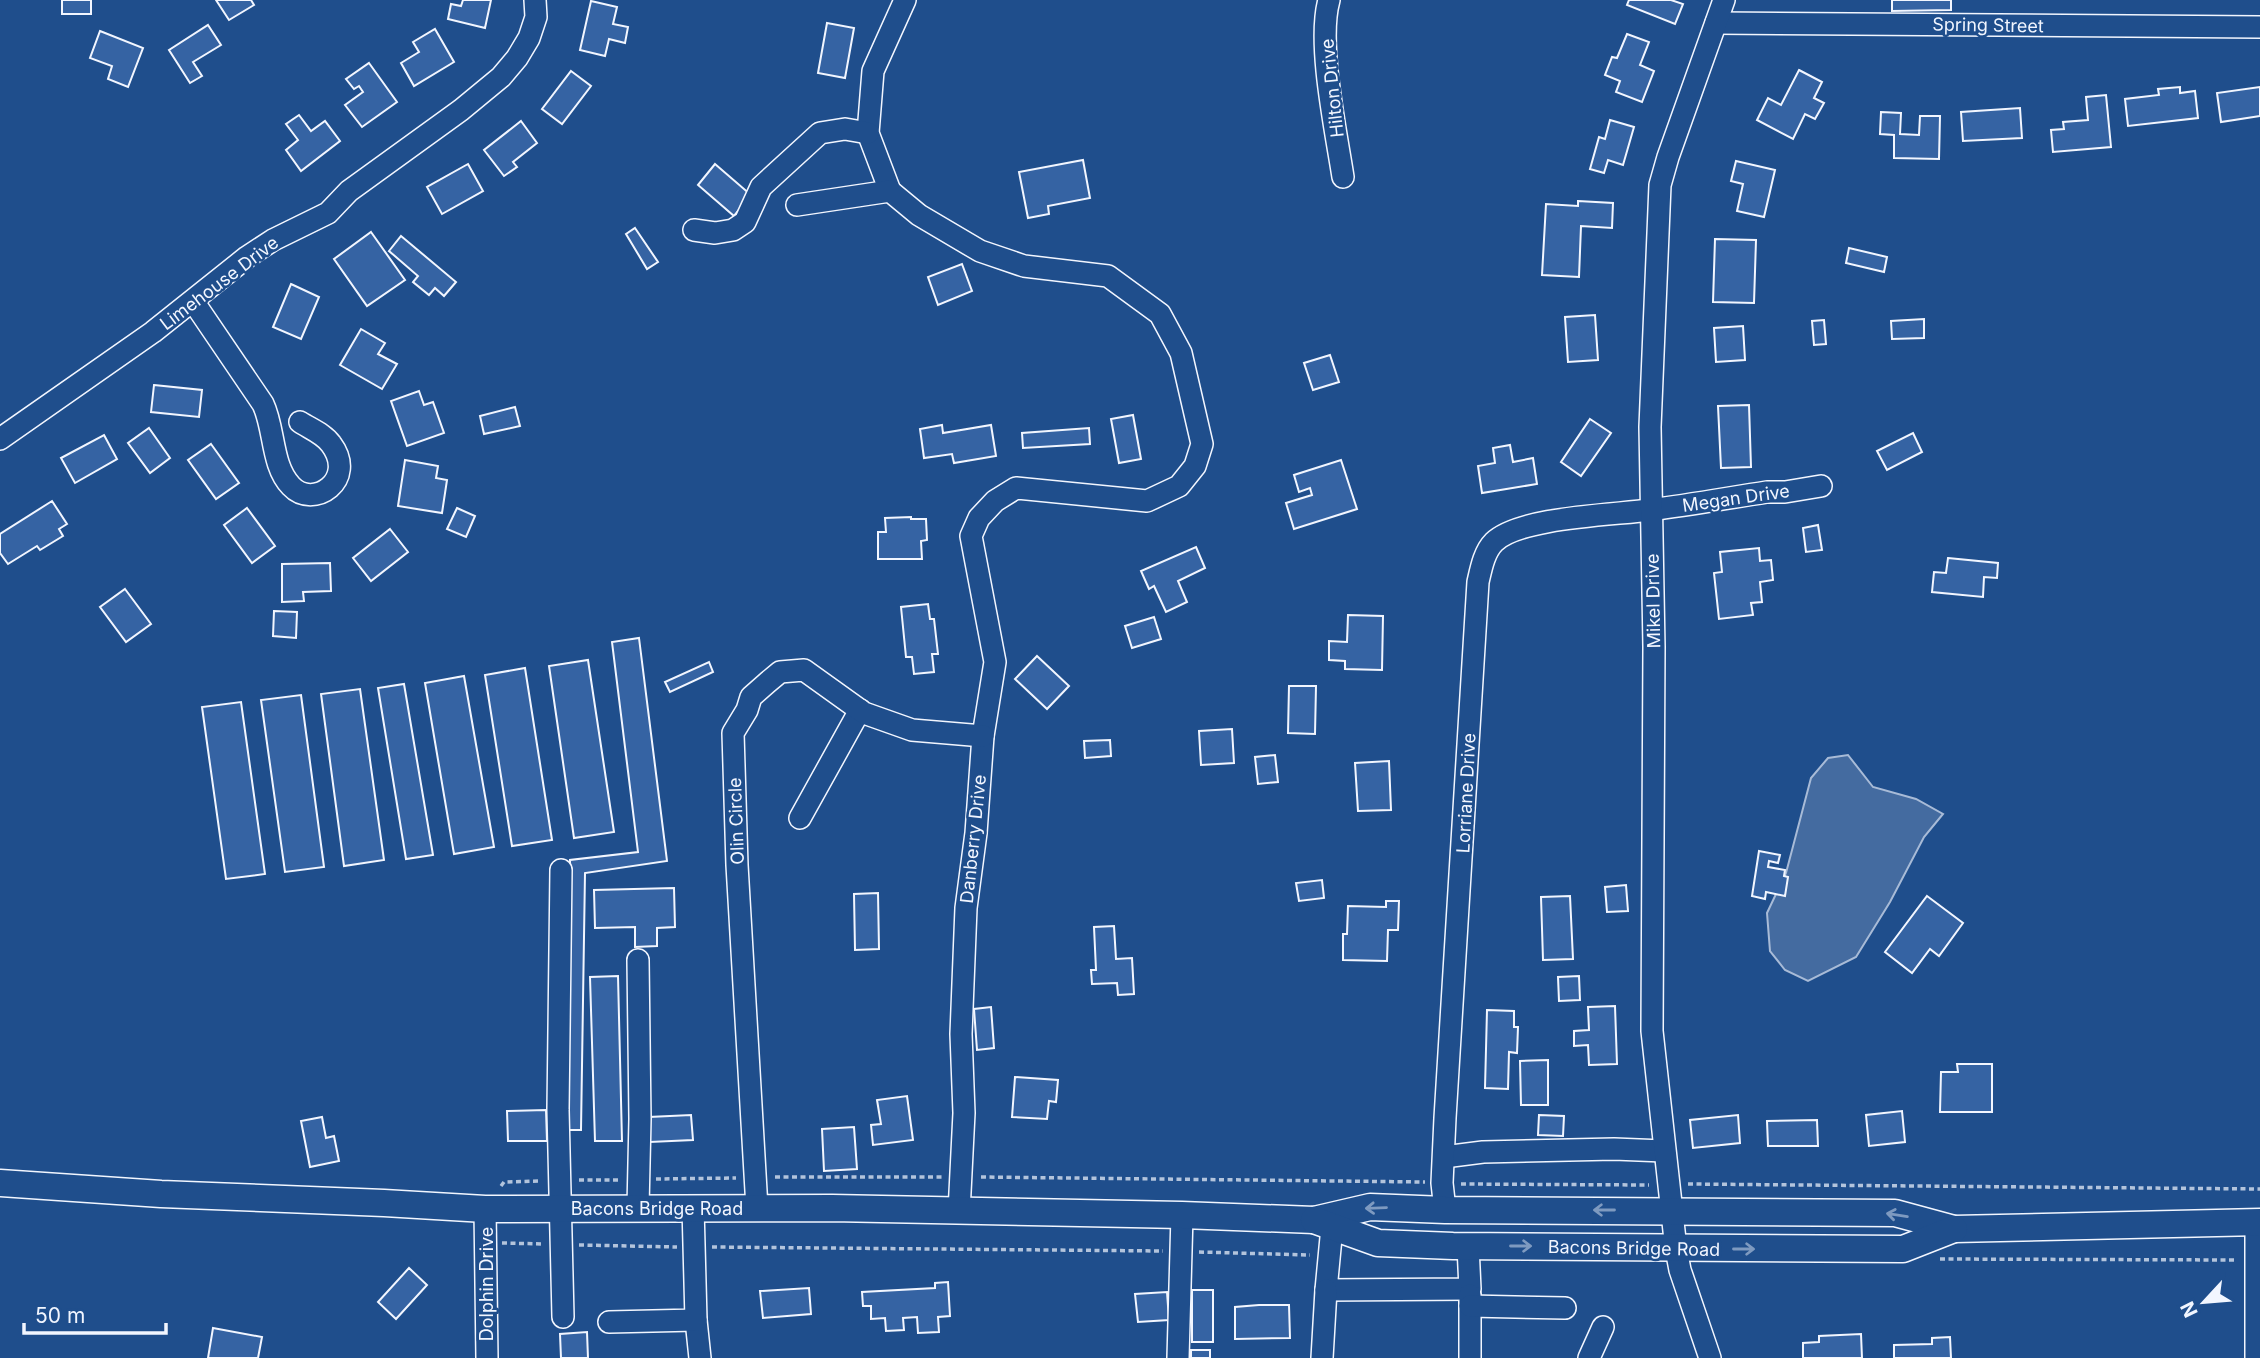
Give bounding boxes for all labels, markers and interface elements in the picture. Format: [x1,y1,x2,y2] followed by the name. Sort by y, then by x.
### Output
[1932,14,2044,36] street label: Spring Street
[1316,38,1348,138] street label: Hilton Drive
[156,232,282,334] street label: Limehouse Drive
[1681,480,1791,516] street label: Megan Drive
[1642,553,1664,649] street label: Mikel Drive
[1452,732,1480,854] street label: Lorriane Drive
[956,774,990,904] street label: Danberry Drive
[724,777,748,865] street label: Olin Circle
[571,1198,743,1219] street label: Bacons Bridge Road
[1365,1201,1388,1215] one-way arrow
[1592,1203,1615,1217] one-way arrow
[1886,1208,1909,1221] one-way arrow
[476,1227,497,1341] street label: Dolphin Drive
[1548,1236,1720,1260] street label: Bacons Bridge Road
[1509,1239,1532,1253] one-way arrow
[1732,1242,1755,1256] one-way arrow
[2169,1267,2239,1337] north arrow
[24,1292,166,1336] scale bar
[2176,1298,2203,1321] text: N
[35,1303,85,1328] text: 50 m

